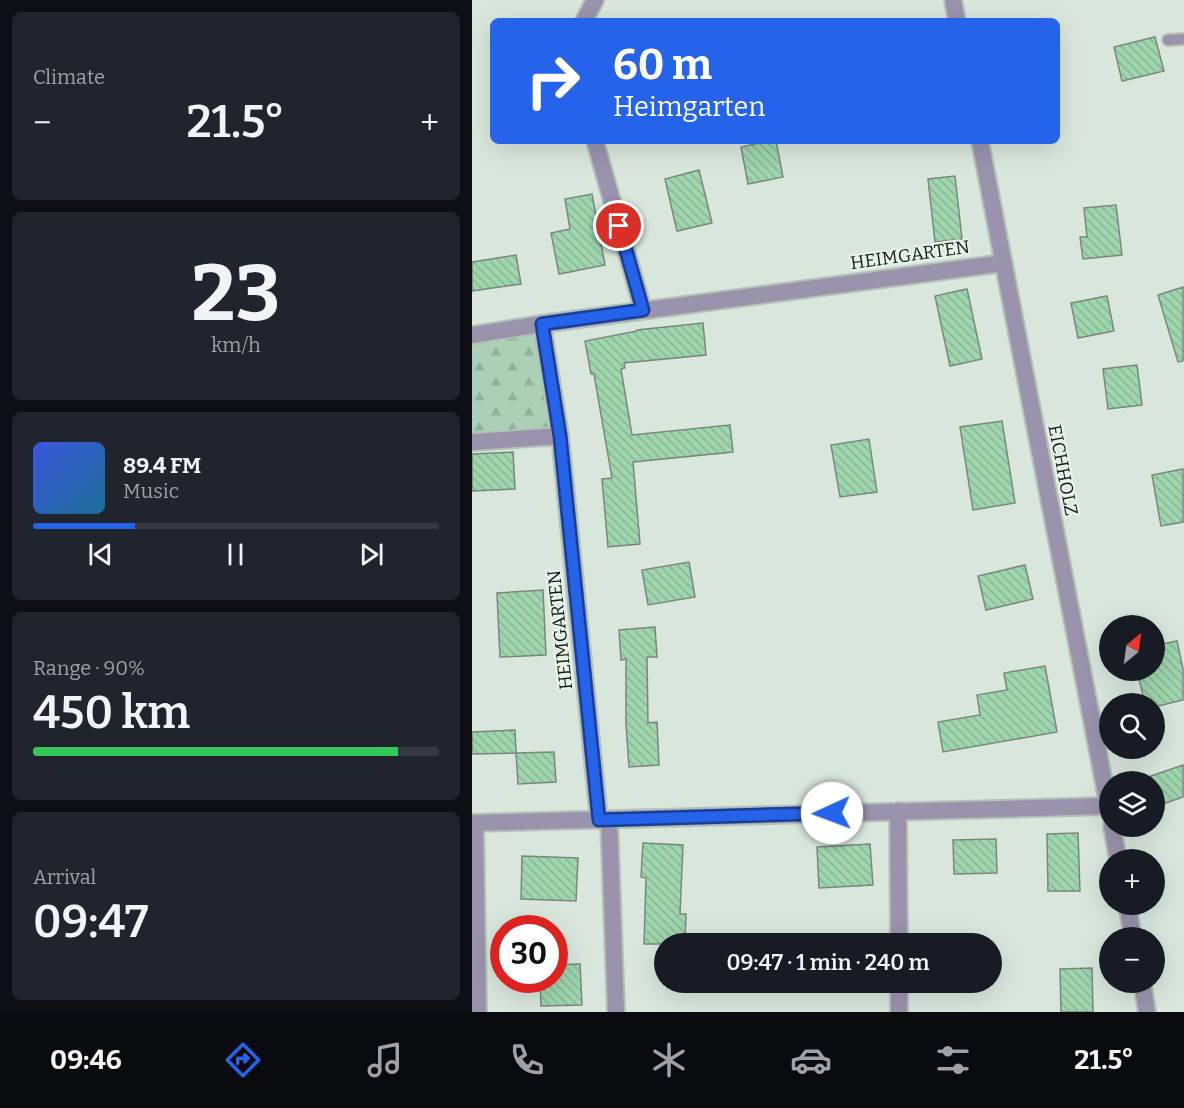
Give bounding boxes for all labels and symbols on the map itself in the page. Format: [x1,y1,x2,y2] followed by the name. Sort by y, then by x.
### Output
[593,200,644,251] pin
[849,236,971,274] street label: HEIMGARTEN
[1043,423,1083,517] street label: EICHHOLZ
[543,569,577,691] street label: HEIMGARTEN
[1099,615,1165,681] north arrow
[800,781,864,845] position arrow
[490,915,568,993] speed limit sign: 30

